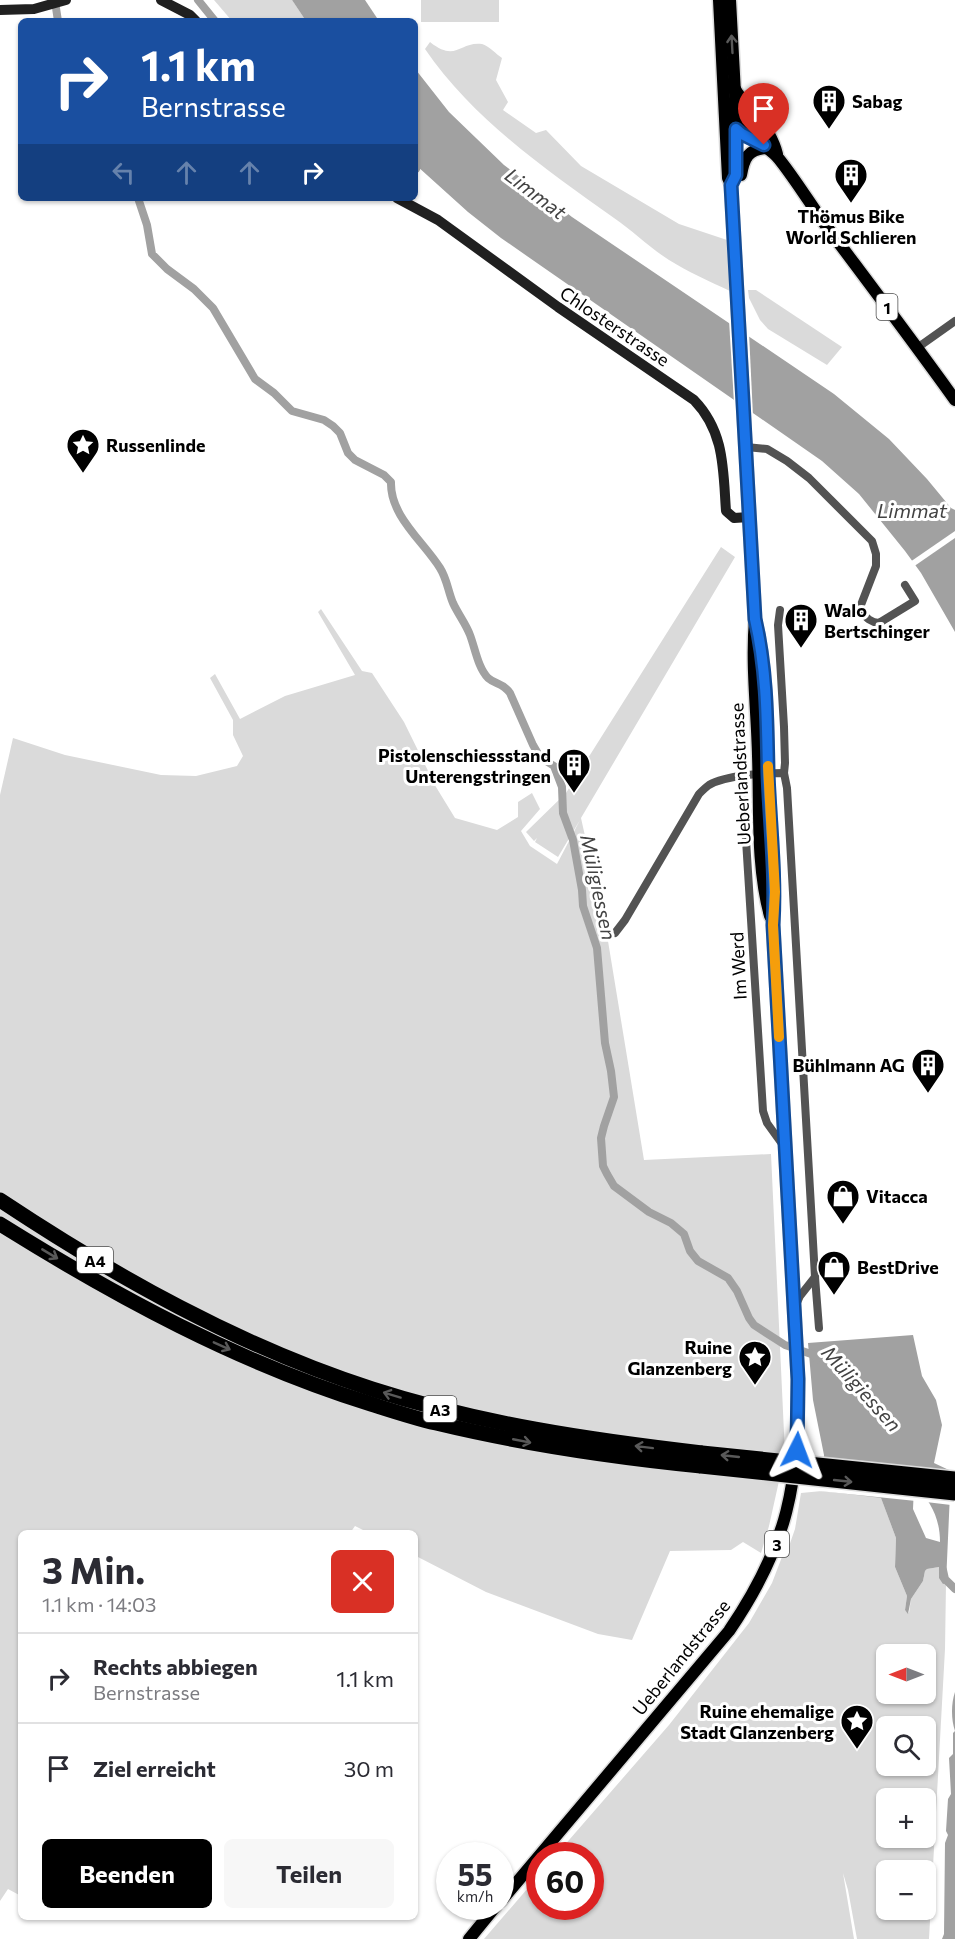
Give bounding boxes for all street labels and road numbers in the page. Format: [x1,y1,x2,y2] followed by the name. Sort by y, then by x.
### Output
[556,281,674,371] street label: Chlosterstrasse
[876,294,898,320] road number: 1
[725,702,755,846] street label: Ueberlandstrasse
[725,931,751,1001] street label: Im Werd
[77,1247,113,1273] road number: A4
[424,1396,456,1422] road number: A3
[765,1531,789,1557] road number: 3
[628,1595,734,1719] street label: Ueberlandstrasse

